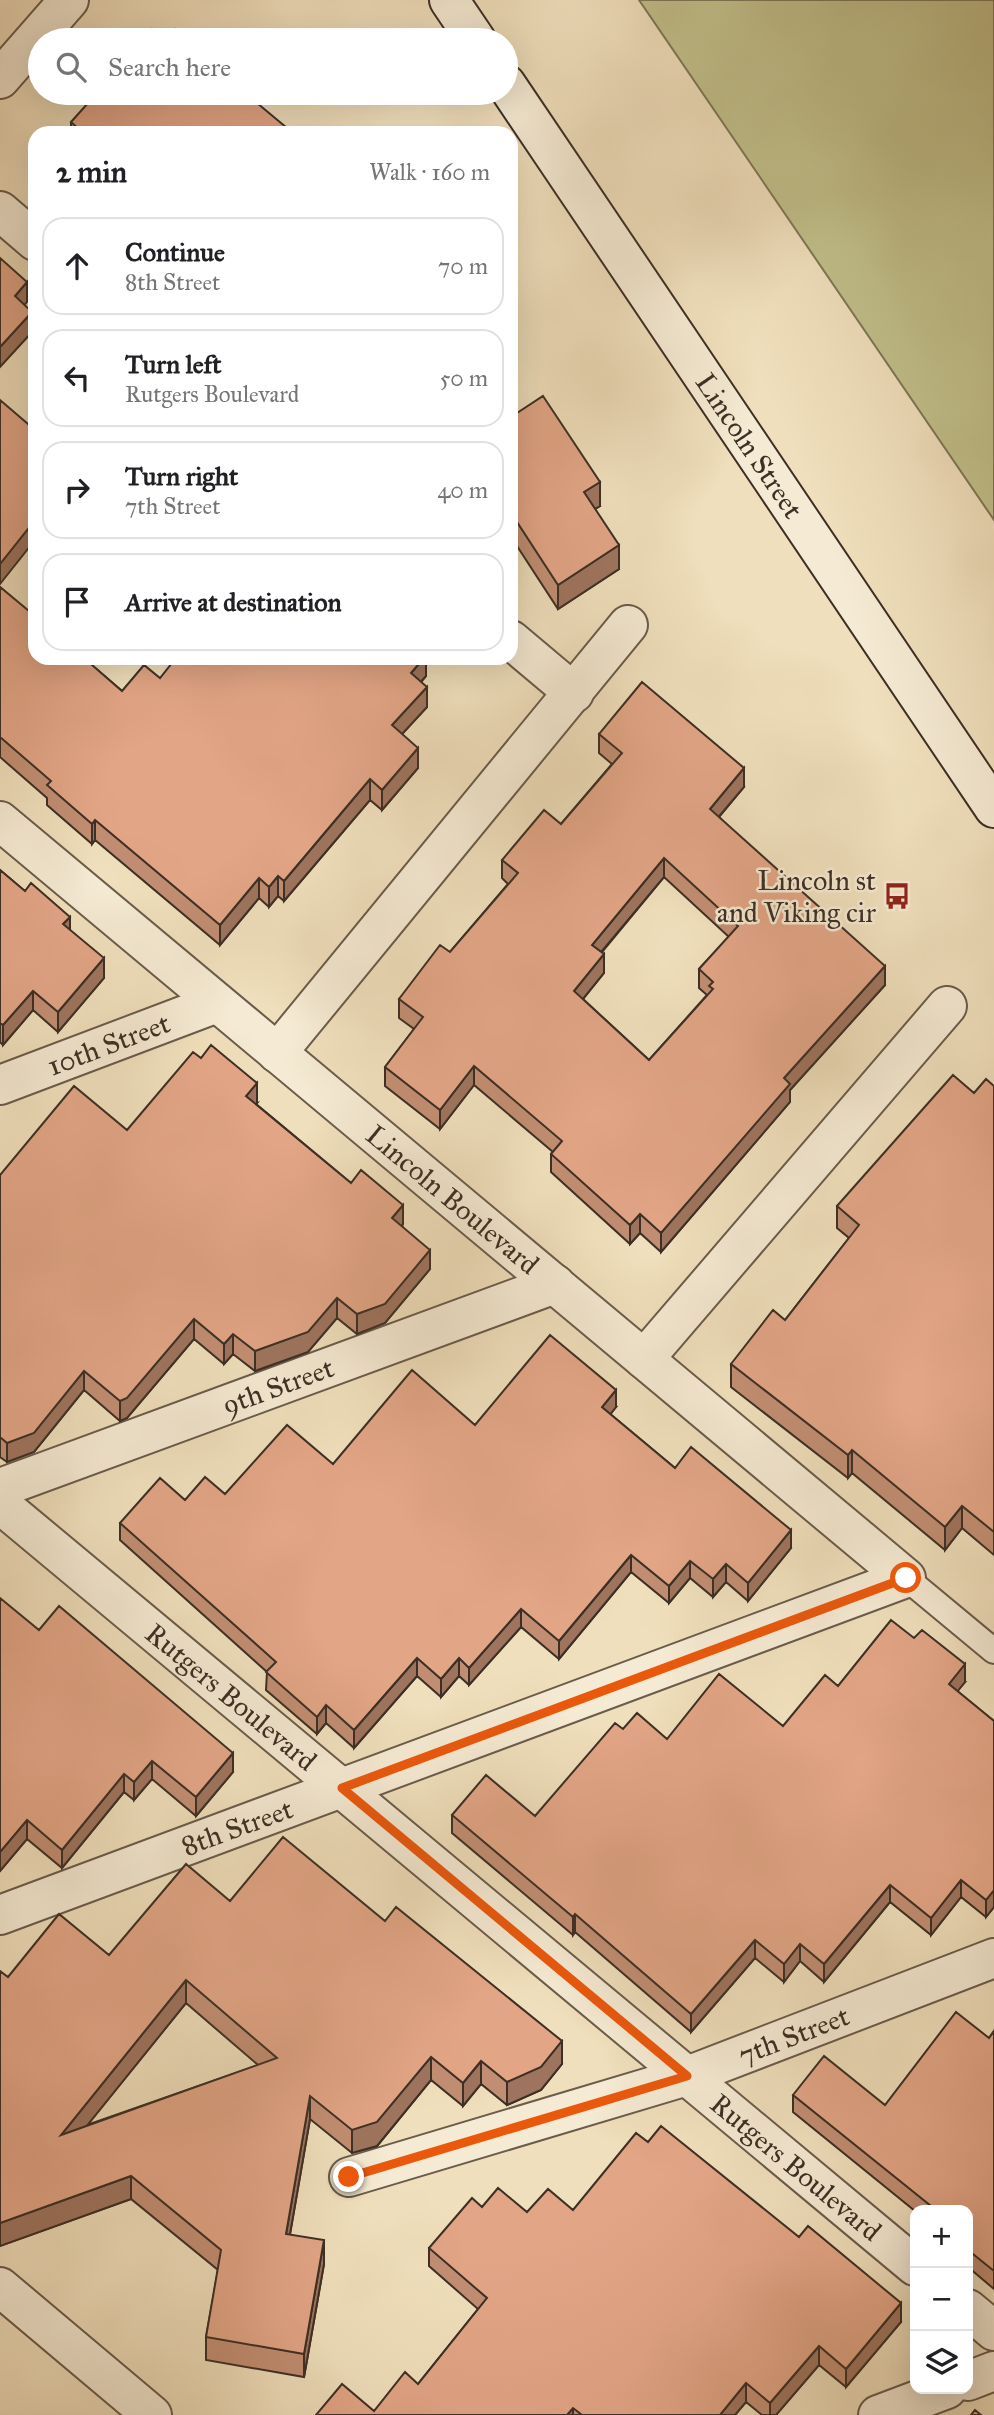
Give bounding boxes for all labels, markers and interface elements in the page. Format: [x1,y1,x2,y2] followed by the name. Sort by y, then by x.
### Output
[28,28,518,105] search box
[52,48,90,86] icon: search
[108,51,231,83] text: Search here
[56,154,127,190] text: 2 min
[369,158,490,186] text: Walk · 160 m
[125,236,225,268] text: Continue
[58,247,96,285] icon: ahead
[438,252,488,280] text: 70 m
[125,268,220,296] text: 8th Street
[125,348,221,380] text: Turn left
[58,359,96,397] icon: left
[440,364,488,392] text: 50 m
[688,366,811,525] street label: Lincoln Street
[125,380,299,408] text: Rutgers Boulevard
[125,460,238,492] text: Turn right
[58,471,96,509] icon: right
[438,476,488,504] text: 40 m
[125,492,220,520] text: 7th Street
[58,583,96,621] icon: arrive
[125,586,342,618] text: Arrive at destination
[717,863,876,930] place label: Lincoln st and Viking cir
[882,881,912,911] bus stop icon: Lincoln st and Viking cir
[42,1005,175,1084] street label: 10th Street
[359,1117,546,1282] street label: Lincoln Boulevard
[217,1350,339,1423] street label: 9th Street
[890,1562,921,1593] route start
[138,1616,324,1778] street label: Rutgers Boulevard
[177,1791,298,1864] street label: 8th Street
[733,1998,854,2073] street label: 7th Street
[703,2086,889,2249] street label: Rutgers Boulevard
[333,2161,364,2192] route end
[910,2205,973,2394] map controls
[910,2205,973,2268] button: +
[910,2268,973,2331] button: −
[910,2331,973,2394] button: layers

